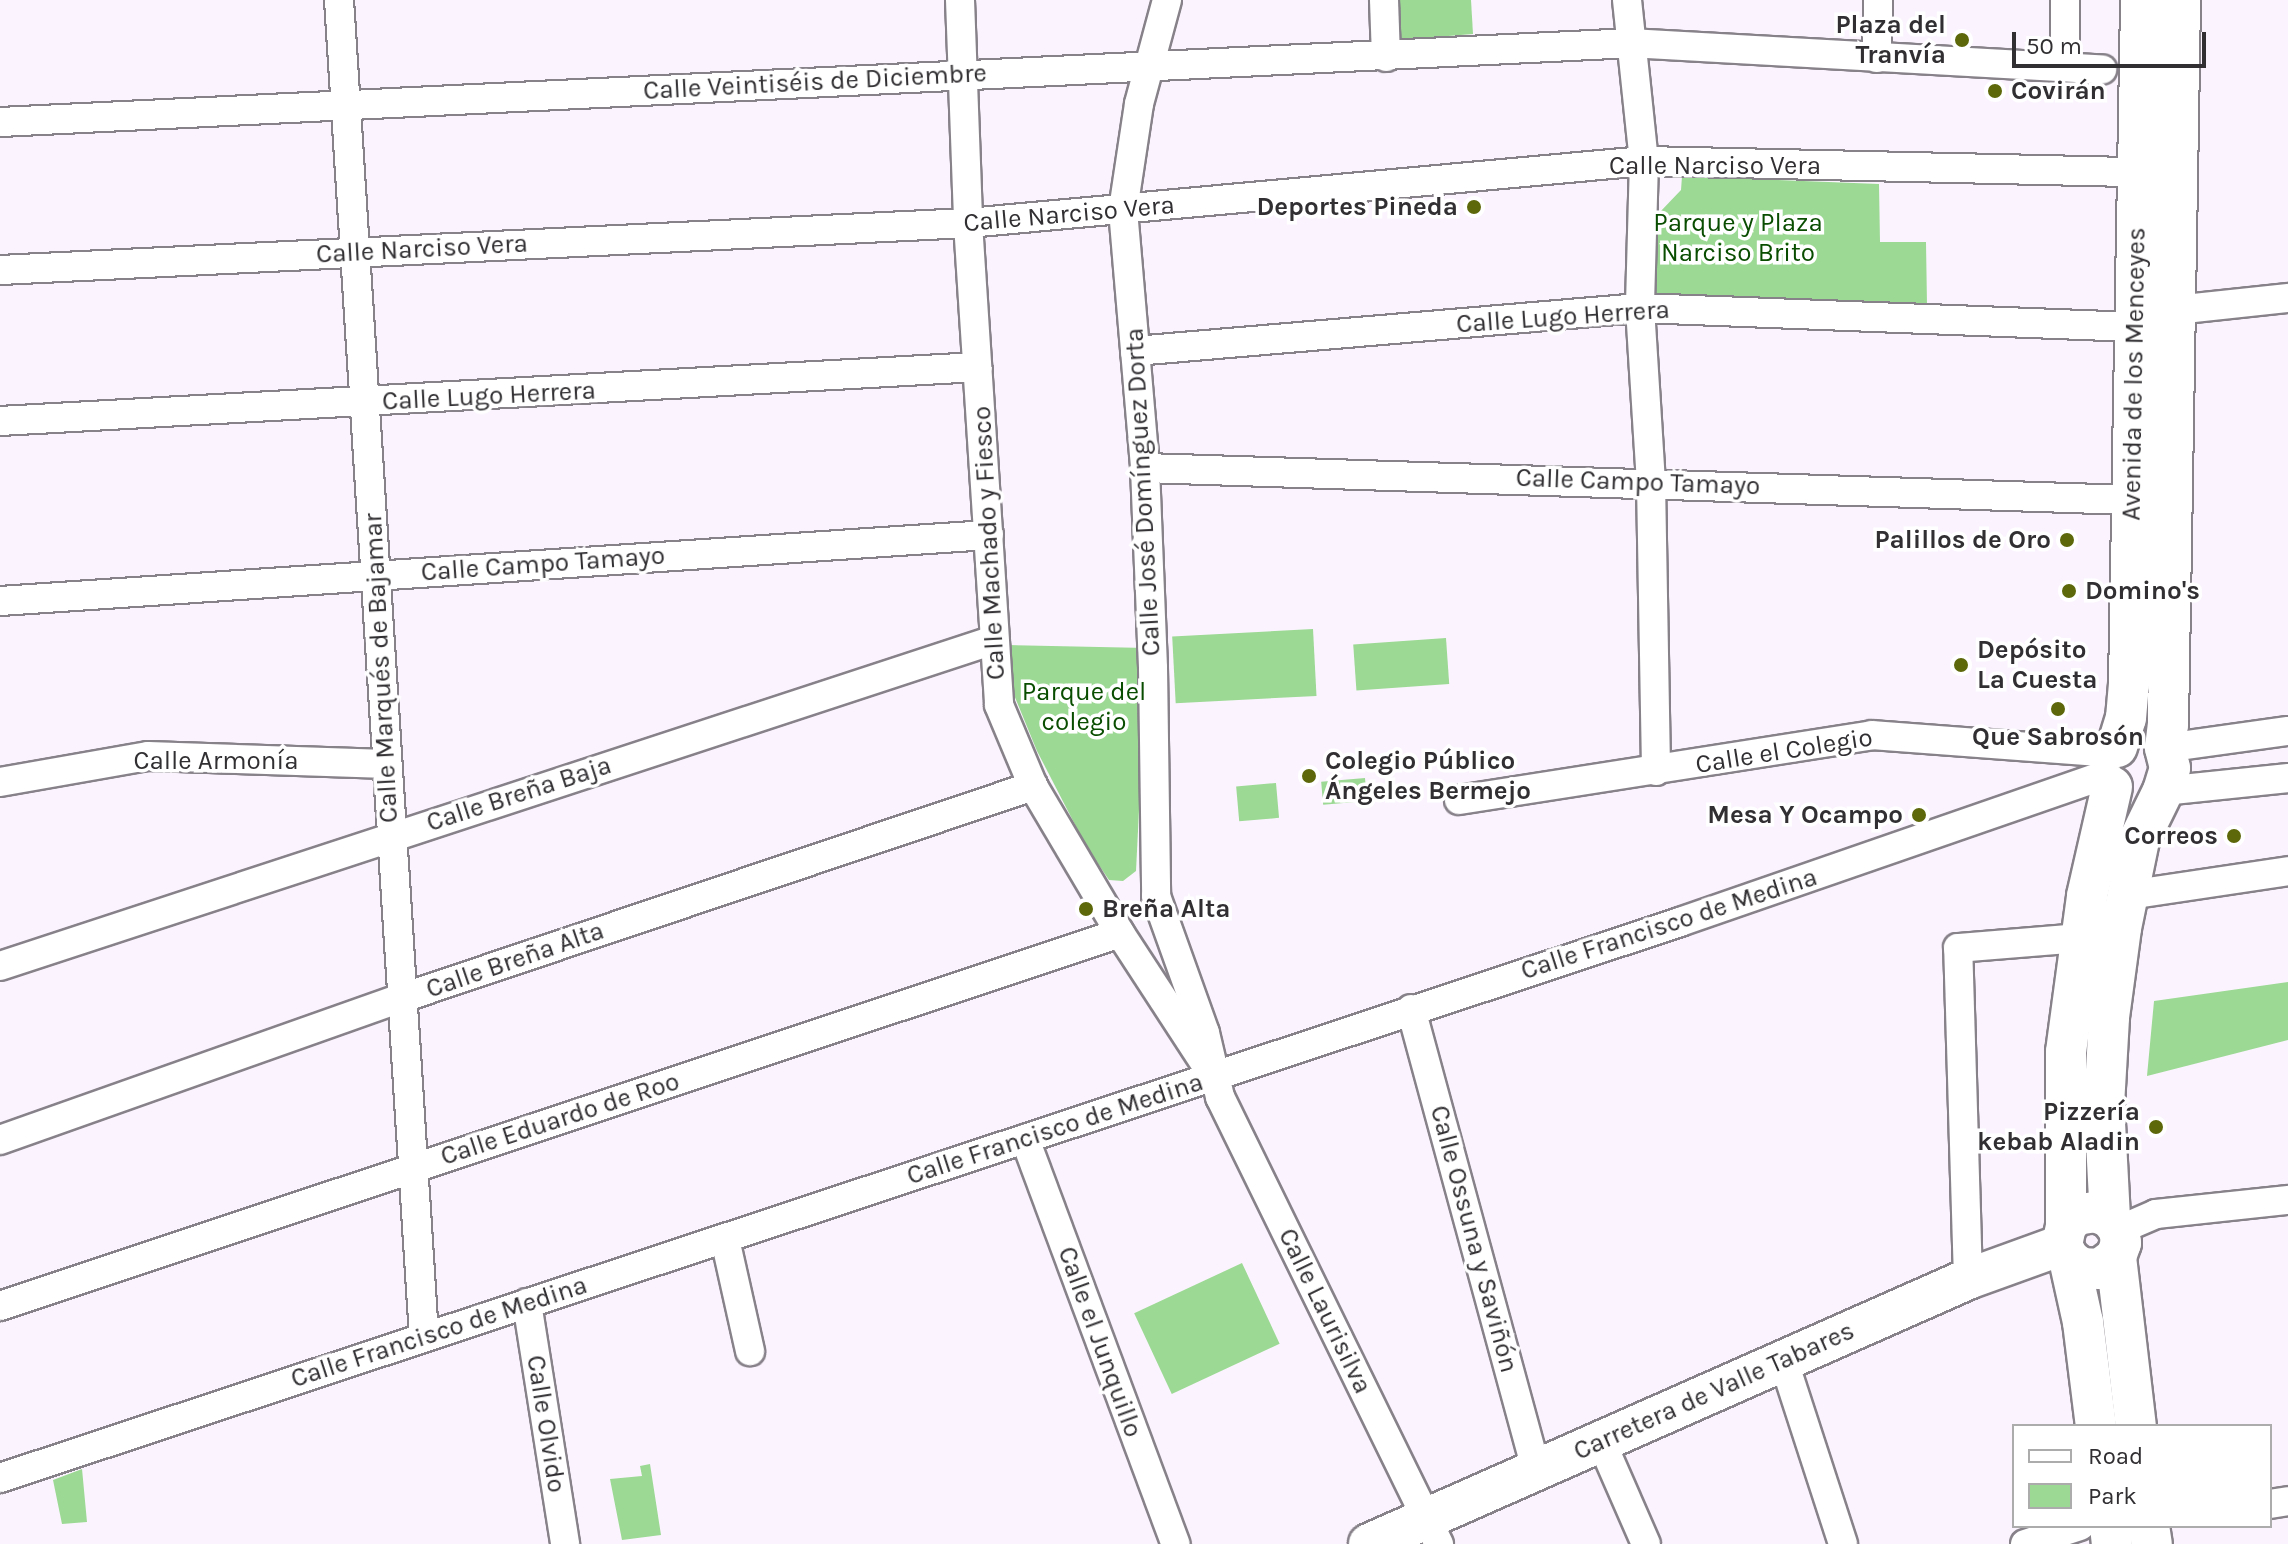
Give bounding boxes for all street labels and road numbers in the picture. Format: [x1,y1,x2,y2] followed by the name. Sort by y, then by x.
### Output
[642,57,988,107] street label: Calle Veintiséis de Diciembre
[1609,150,1821,182] street label: Calle Narciso Vera
[962,189,1176,239] street label: Calle Narciso Vera
[2116,227,2152,521] street label: Avenida de los Menceyes
[315,228,529,270] street label: Calle Narciso Vera
[1455,294,1671,340] street label: Calle Lugo Herrera
[1119,327,1167,657] street label: Calle José Domínguez Dorta
[381,375,597,417] street label: Calle Lugo Herrera
[966,405,1012,681] street label: Calle Machado y Fiesco
[1515,462,1761,502] street label: Calle Campo Tamayo
[357,512,405,824] street label: Calle Marqués de Bajamar
[420,540,666,588] street label: Calle Campo Tamayo
[1693,722,1875,780] street label: Calle el Colegio
[134,745,298,777] street label: Calle Armonía
[423,749,615,839] street label: Calle Breña Baja
[1517,861,1821,987] street label: Calle Francisco de Medina
[422,915,608,1005] street label: Calle Breña Alta
[437,1066,683,1172] street label: Calle Eduardo de Roo
[903,1066,1207,1192] street label: Calle Francisco de Medina
[1423,1102,1525,1376] street label: Calle Ossuna y Saviñón
[1272,1223,1378,1399] street label: Calle Laurisilva
[1051,1242,1149,1442] street label: Calle el Junquillo
[287,1269,591,1395] street label: Calle Francisco de Medina
[1569,1315,1859,1467] street label: Carretera de Valle Tabares
[520,1353,572,1495] street label: Calle Olvido

